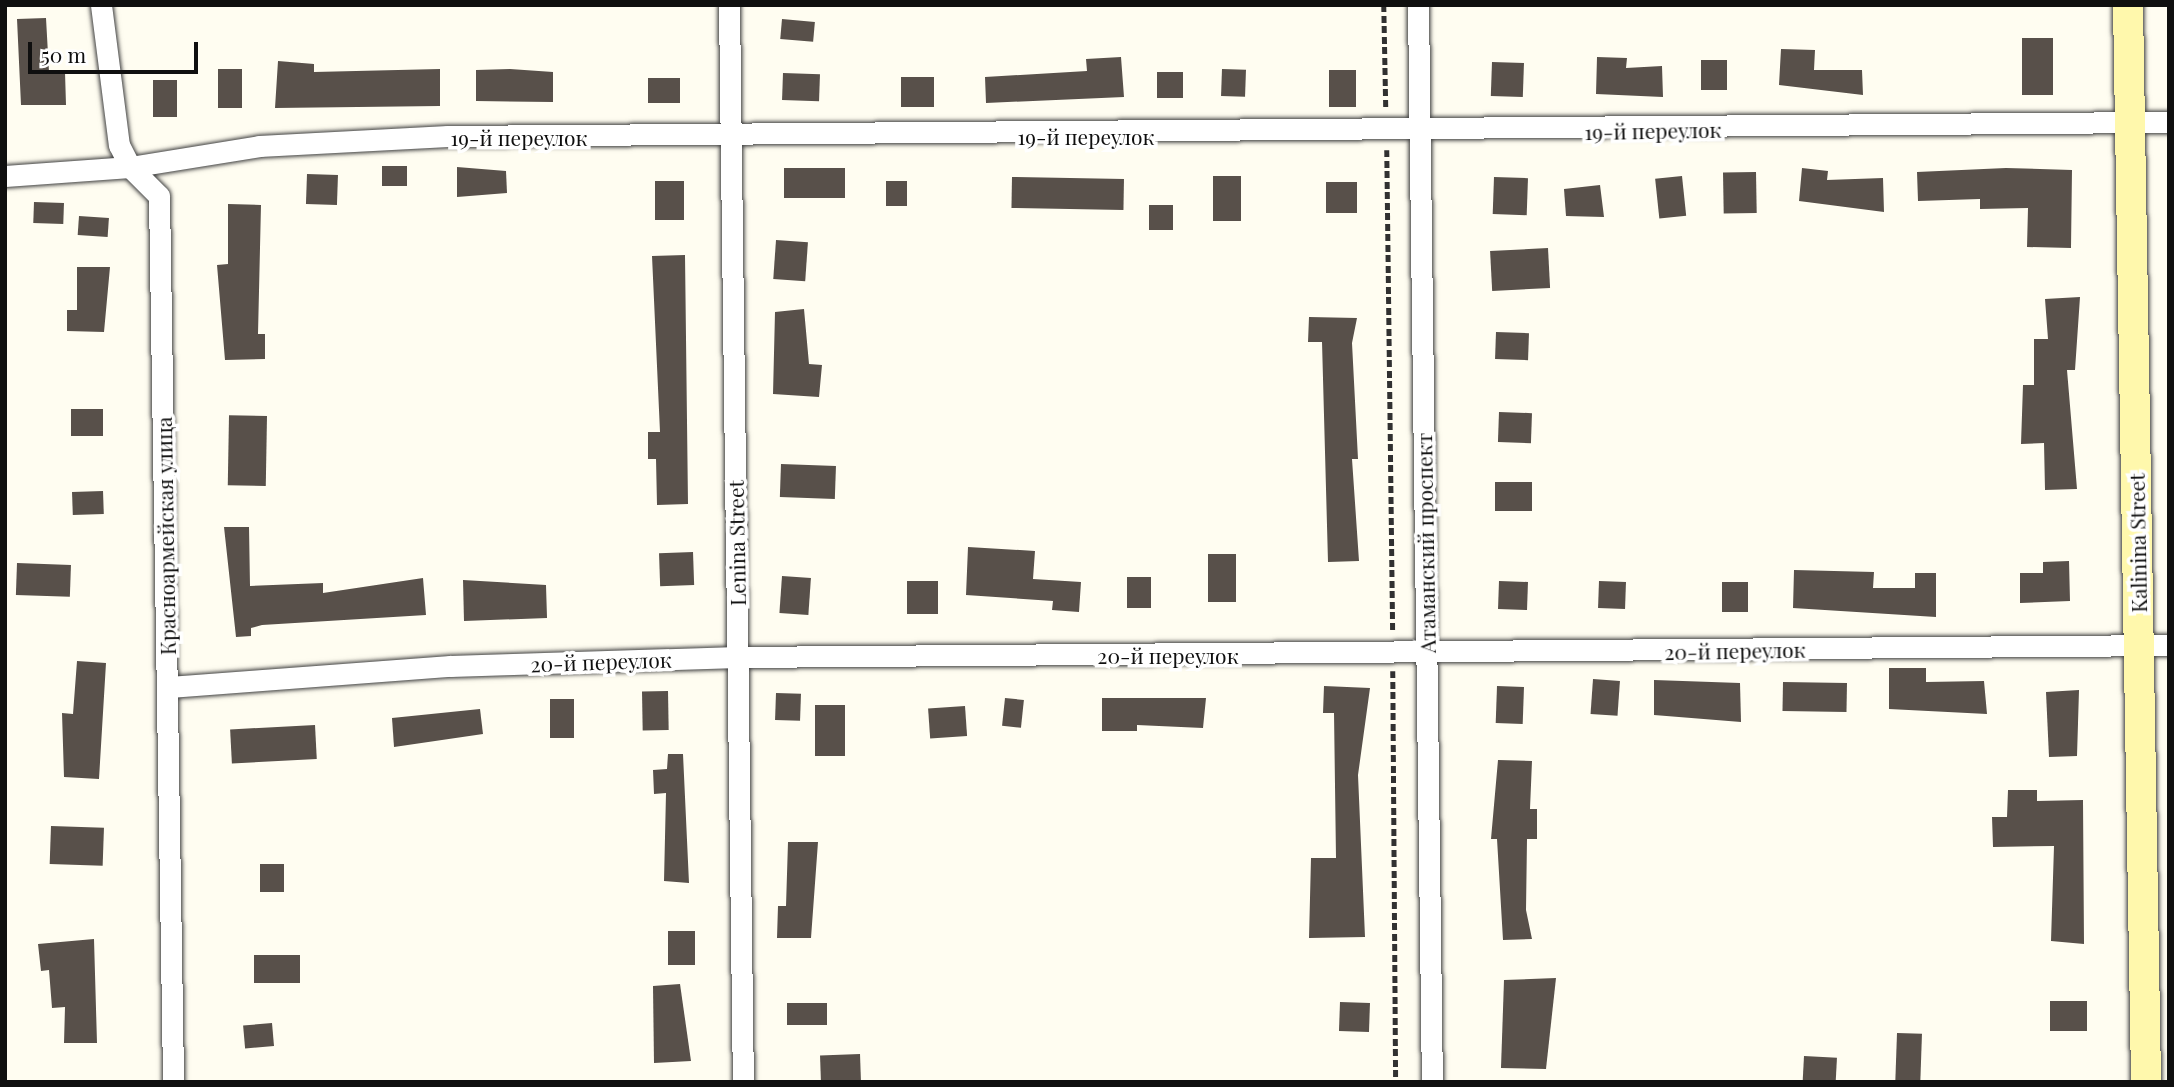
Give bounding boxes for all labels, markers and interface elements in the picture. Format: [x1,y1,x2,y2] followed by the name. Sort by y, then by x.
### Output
[32,28,201,72] scale bar
[41,40,86,68] text: 50 m
[1584,116,1722,144] street label: 19-й переулок
[1017,123,1155,149] street label: 19-й переулок
[450,124,588,150] street label: 19-й переулок
[150,417,180,655] street label: Красноармейская улица
[1410,433,1440,653] street label: Атаманский проспект
[2123,473,2151,613] street label: Kalinina Street
[722,480,750,606] street label: Lenina Street
[1664,636,1806,664] street label: 20-й переулок
[1097,642,1239,668] street label: 20-й переулок
[530,646,672,676] street label: 20-й переулок

